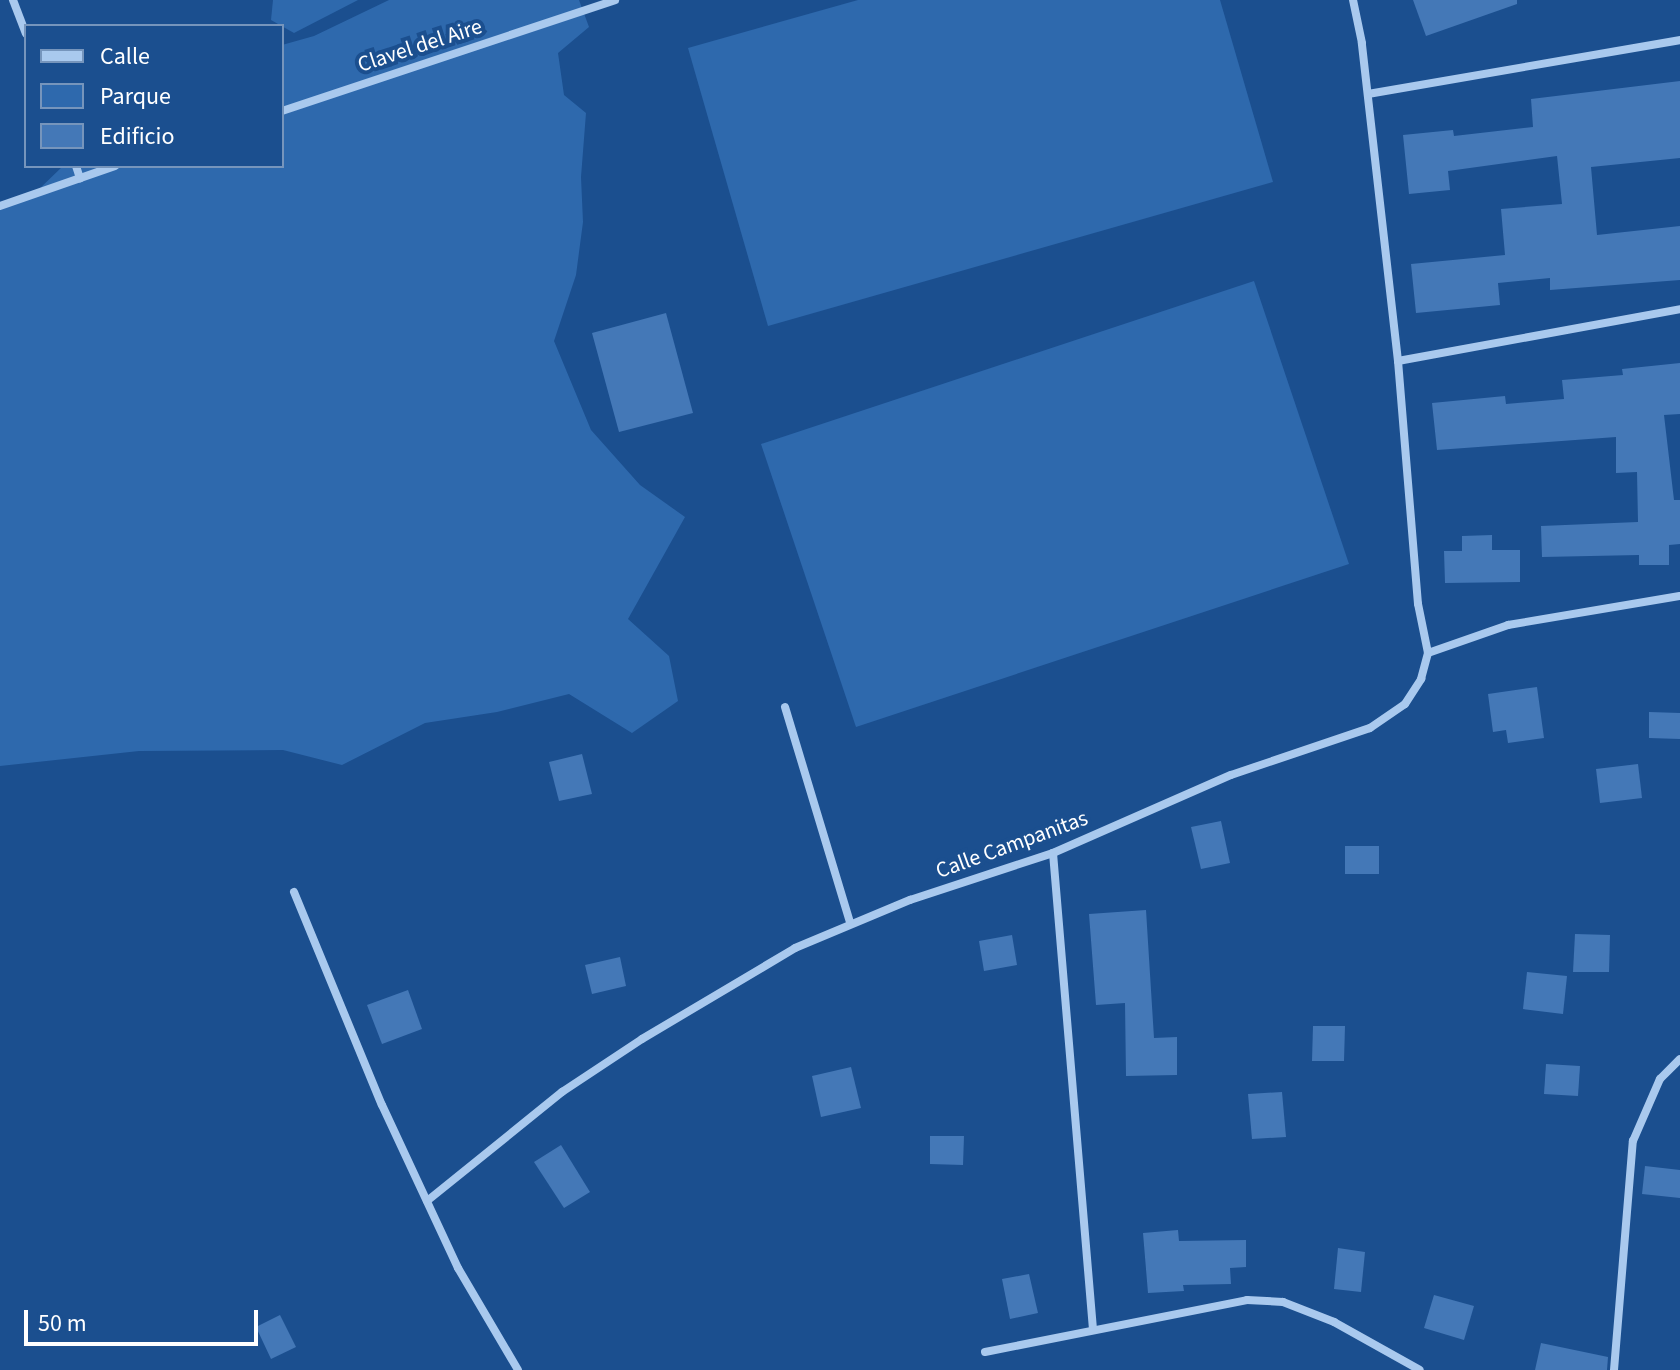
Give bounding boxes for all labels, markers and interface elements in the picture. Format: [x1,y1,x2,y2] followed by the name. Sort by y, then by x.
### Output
[354,13,486,79] street label: Clavel del Aire
[24,24,284,168] legend
[100,39,150,74] text: Calle
[100,79,171,114] text: Parque
[100,119,174,154] text: Edificio
[932,805,1092,885] street label: Calle Campanitas
[28,1294,262,1344] scale bar
[38,1306,87,1341] text: 50 m

